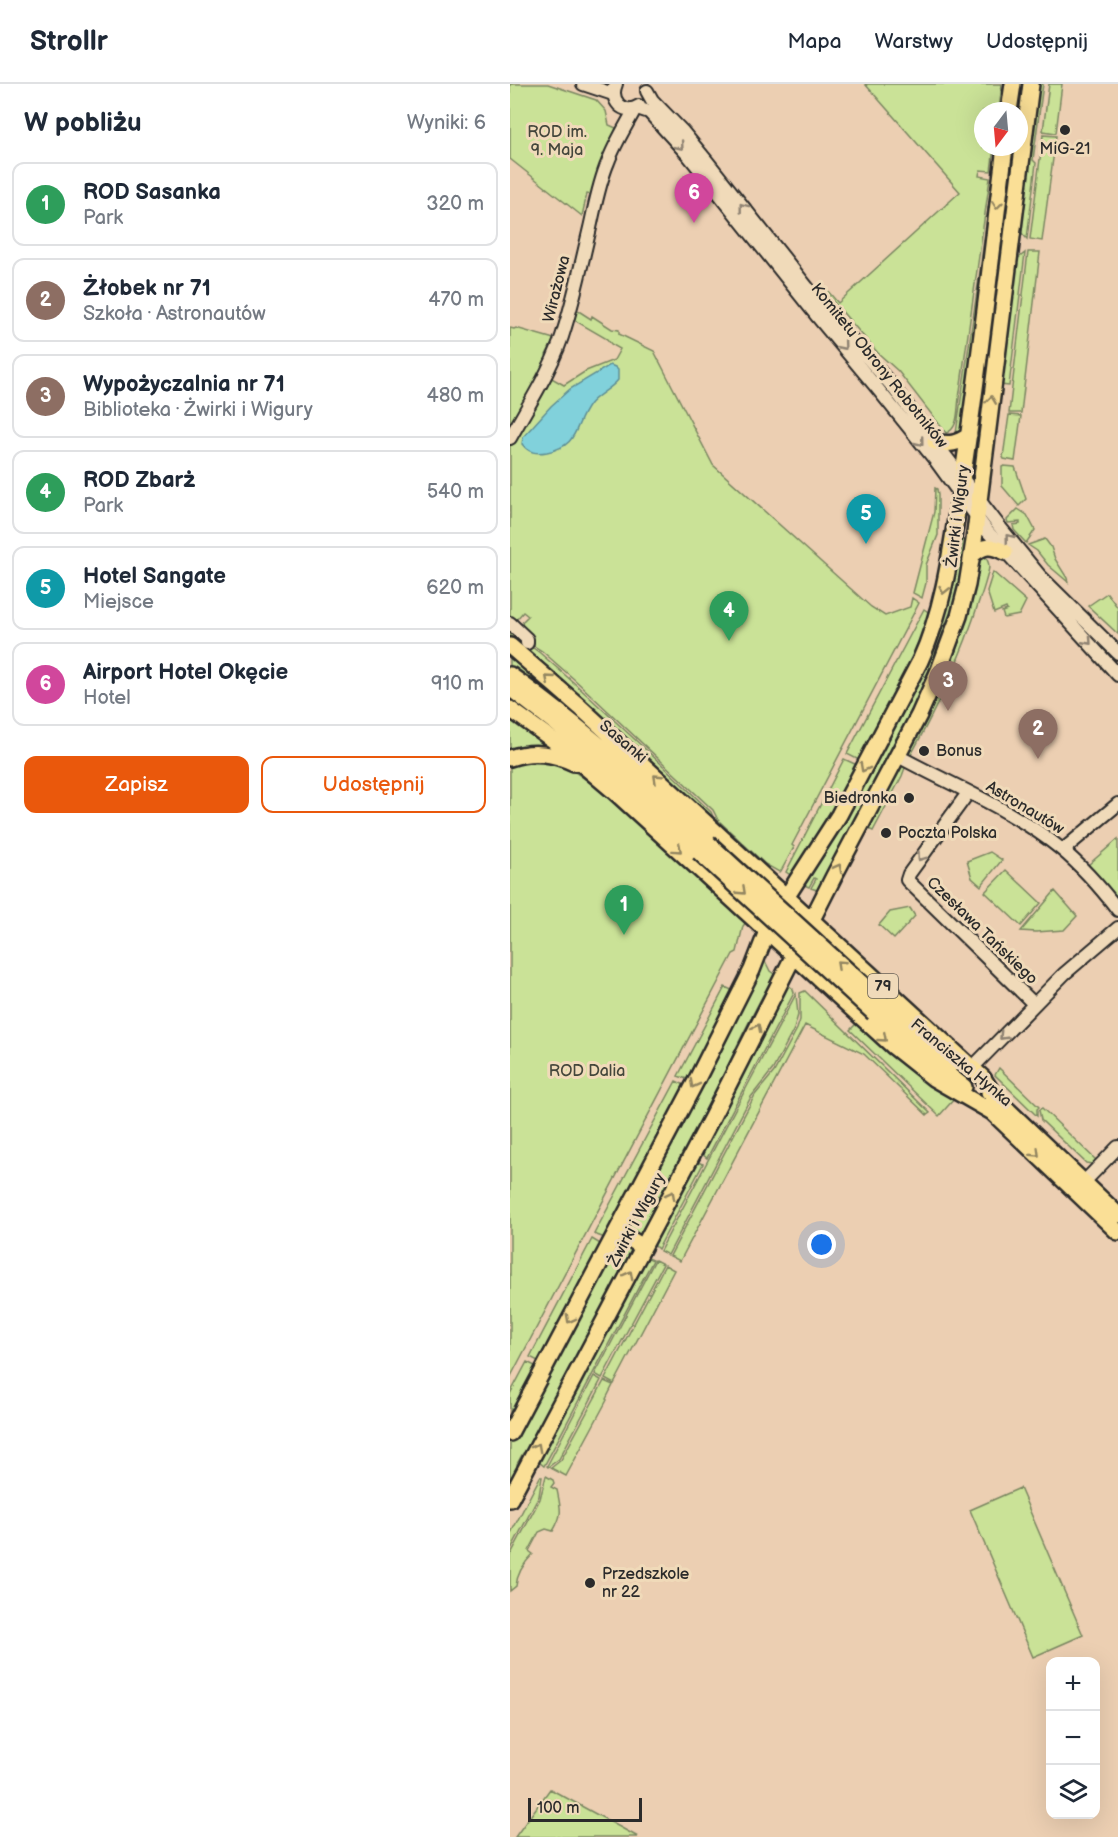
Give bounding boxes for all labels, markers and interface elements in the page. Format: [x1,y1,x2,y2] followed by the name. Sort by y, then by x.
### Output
[30,25,108,58] text: Strollr
[788,29,842,54] text: Mapa
[875,29,953,54] text: Warstwy
[986,29,1088,54] text: Udostępnij
[974,102,1028,156] north arrow
[24,108,142,139] text: W pobliżu
[407,111,486,135] text: Wyniki: 6
[527,123,587,160] park label: ROD im. 9. Maja
[1058,123,1072,137] marker: MiG-21
[673,139,684,150] one-way arrow
[1040,140,1090,159] place label: MiG-21
[674,174,714,223] pin: 6
[83,179,221,206] text: ROD Sasanka
[41,192,50,216] text: 1
[426,192,484,216] text: 320 m
[992,200,1004,210] one-way arrow
[740,203,751,214] one-way arrow
[83,206,123,230] text: Park
[540,254,574,324] street label: Wirażowa
[83,275,211,302] text: Żłobek nr 71
[807,280,952,453] street label: Komitetu Obrony Robotników
[40,288,51,312] text: 2
[428,288,484,312] text: 470 m
[83,302,266,326] text: Szkoła · Astronautów
[835,339,846,350] one-way arrow
[83,371,285,398] text: Wypożyczalnia nr 71
[40,384,51,408] text: 3
[426,384,484,408] text: 480 m
[985,396,997,405] one-way arrow
[83,398,313,422] text: Biblioteka · Żwirki i Wigury
[913,435,924,446] one-way arrow
[940,463,974,569] street label: Żwirki i Wigury
[83,467,195,494] text: ROD Zbarż
[40,480,51,504] text: 4
[427,480,484,504] text: 540 m
[83,494,123,518] text: Park
[846,494,886,544] pin: 5
[1006,534,1017,545] one-way arrow
[83,563,226,590] text: Hotel Sangate
[40,576,51,600] text: 5
[426,576,484,600] text: 620 m
[938,585,951,595] one-way arrow
[83,590,154,614] text: Miejsce
[710,592,748,641] pin: 4
[1081,634,1092,644] one-way arrow
[83,659,288,686] text: Airport Hotel Okęcie
[928,662,968,711] pin: 3
[39,672,52,696] text: 6
[431,672,484,696] text: 910 m
[545,675,556,686] one-way arrow
[83,686,131,710] text: Hotel
[1018,710,1058,759] pin: 2
[595,717,651,767] street label: Sasanki
[936,742,982,761] place label: Bonus
[917,744,931,758] marker: Bonus
[24,756,249,813] button: Zapisz
[261,756,486,813] button: Udostępnij
[860,762,872,773] one-way arrow
[654,775,665,786] one-way arrow
[982,777,1068,839] street label: Astronautów
[823,789,897,808] place label: Biedronka
[902,791,916,805] marker: Biedronka
[898,824,997,843] place label: Poczta Polska
[879,826,893,840] marker: Poczta Polska
[671,842,681,853] one-way arrow
[917,851,928,862] one-way arrow
[831,864,842,874] one-way arrow
[923,873,1041,989] street label: Czesława Tańskiego
[735,884,746,895] one-way arrow
[604,886,644,935] pin: 1
[836,960,846,971] one-way arrow
[868,974,898,998] road number: 79
[906,1015,1016,1111] street label: Franciszka Hynka
[750,1023,761,1034] one-way arrow
[1000,1028,1011,1039] one-way arrow
[877,1031,887,1042] one-way arrow
[549,1062,625,1081] park label: ROD Dalia
[690,1078,702,1089] one-way arrow
[1030,1146,1040,1157] one-way arrow
[602,1168,670,1271] street label: Żwirki i Wigury
[663,1191,675,1202] one-way arrow
[807,1230,836,1259] your location
[621,1270,633,1281] one-way arrow
[566,1313,577,1324] one-way arrow
[530,1443,541,1454] one-way arrow
[602,1565,690,1602] place label: Przedszkole nr 22
[583,1576,597,1590] marker: Przedszkole nr 22
[1046,1657,1100,1819] map controls
[1046,1657,1100,1711] button: +
[1046,1711,1100,1765] button: −
[1046,1765,1100,1819] button: layers
[528,1795,642,1822] scale bar
[537,1799,580,1818] text: 100 m

